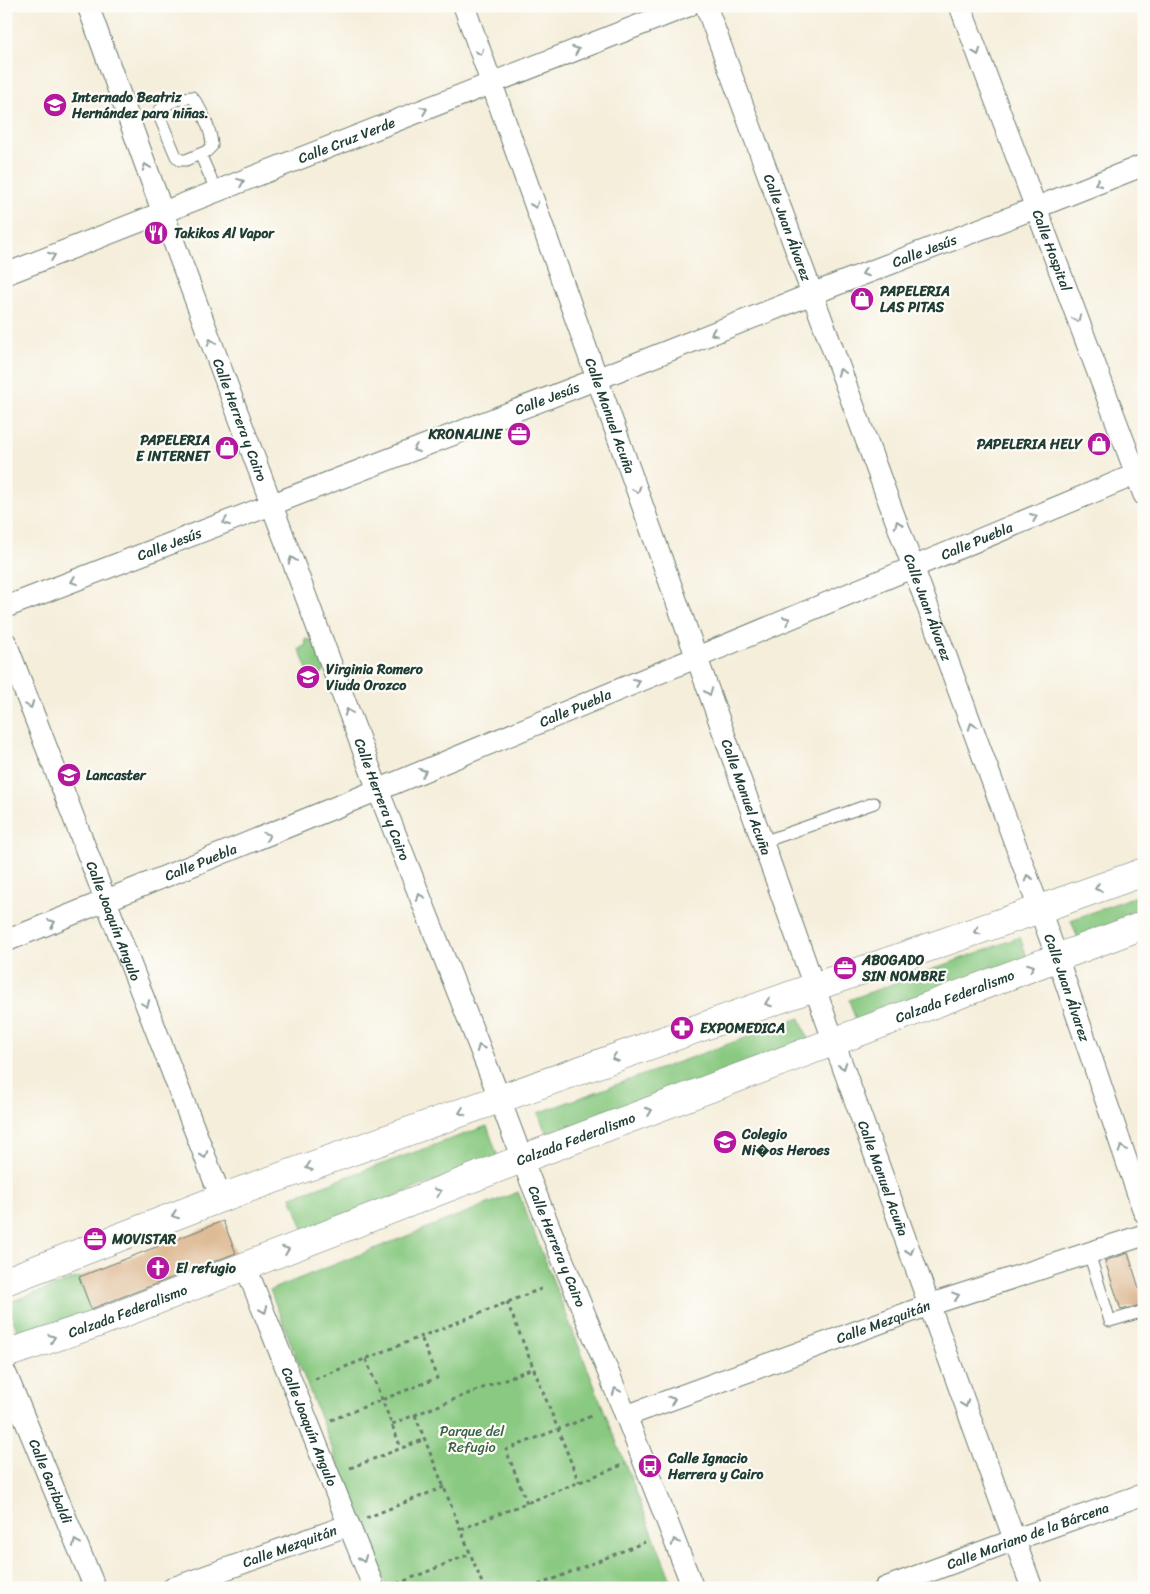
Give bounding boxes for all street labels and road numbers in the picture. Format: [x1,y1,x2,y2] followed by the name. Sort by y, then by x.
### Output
[294,110,399,171] street label: Calle Cruz Verde
[756,170,819,285] street label: Calle Juan Álvarez
[1025,206,1079,296] street label: Calle Hospital
[888,227,961,275] street label: Calle Jesús
[578,354,642,477] street label: Calle Manuel Acuña
[205,355,274,485] street label: Calle Herrera y Cairo
[511,375,584,423] street label: Calle Jesús
[937,515,1018,567] street label: Calle Puebla
[133,520,206,568] street label: Calle Jesús
[896,550,959,665] street label: Calle Juan Álvarez
[535,682,616,735] street label: Calle Puebla
[347,734,417,864] street label: Calle Herrera y Cairo
[714,736,778,859] street label: Calle Manuel Acuña
[161,836,242,888] street label: Calle Puebla
[79,857,148,985] street label: Calle Joaquín Angulo
[1036,930,1097,1046] street label: Calle Juan Álvarez
[892,963,1018,1031] street label: Calzada Federalismo
[512,1105,639,1173] street label: Calzada Federalismo
[850,1117,915,1240] street label: Calle Manuel Acuña
[521,1182,593,1311] street label: Calle Herrera y Cairo
[65,1278,191,1345] street label: Calzada Federalismo
[833,1293,935,1351] street label: Calle Mezquitán
[274,1363,344,1490] street label: Calle Joaquín Angulo
[21,1435,79,1529] street label: Calle Garibaldi
[943,1495,1113,1577] street label: Calle Mariano de la Bárcena
[239,1518,341,1575] street label: Calle Mezquitán

